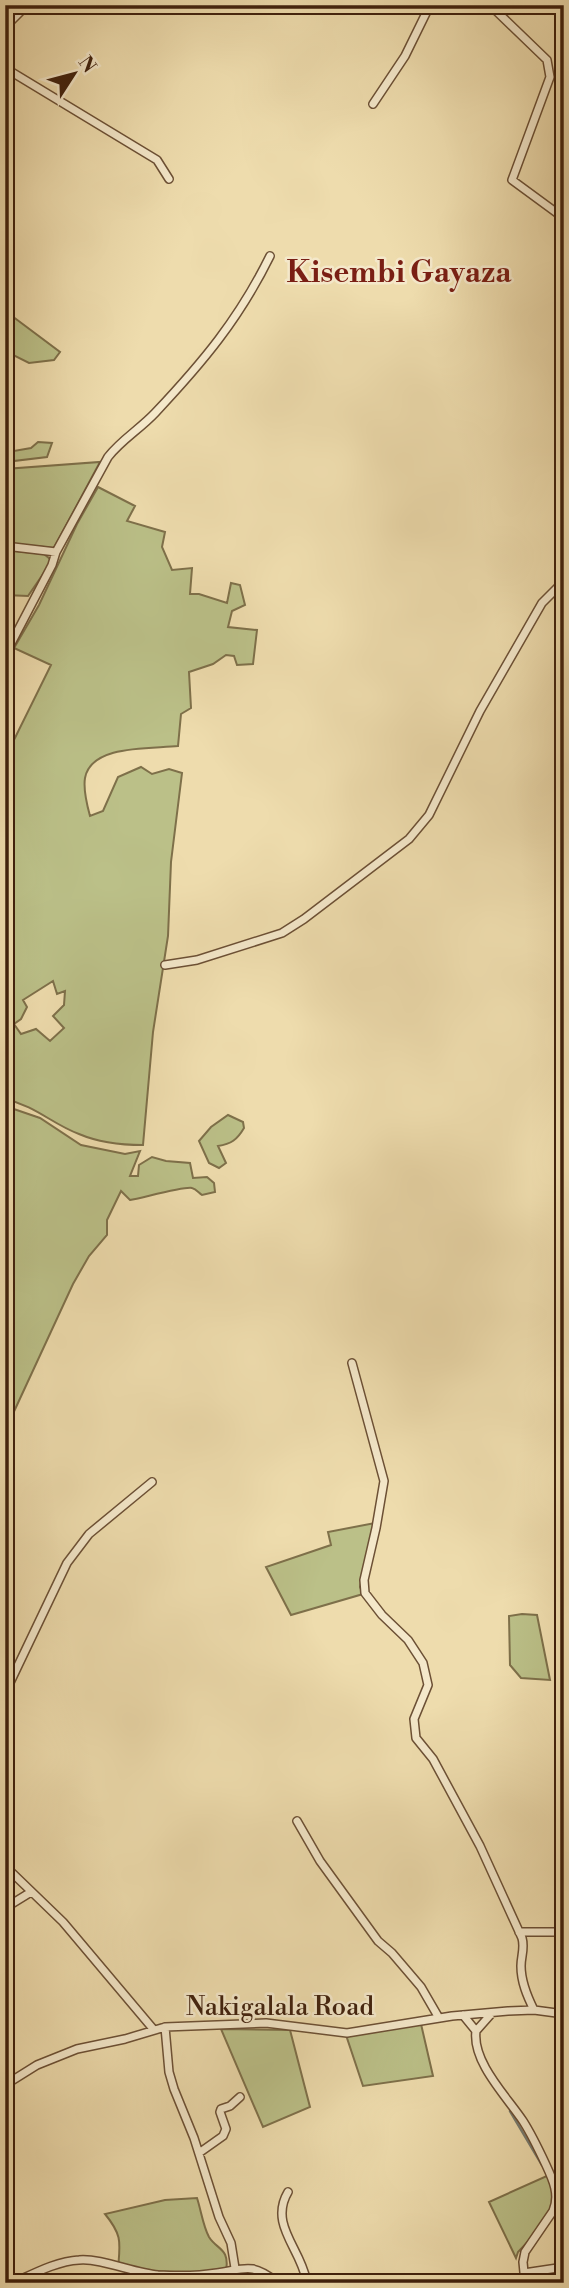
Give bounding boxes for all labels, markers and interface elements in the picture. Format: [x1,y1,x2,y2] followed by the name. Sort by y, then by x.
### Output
[38,38,108,108] north arrow
[73,51,101,78] text: N
[286,254,512,292] district label: Kisembi Gayaza
[186,1991,374,2023] street label: Nakigalala Road

